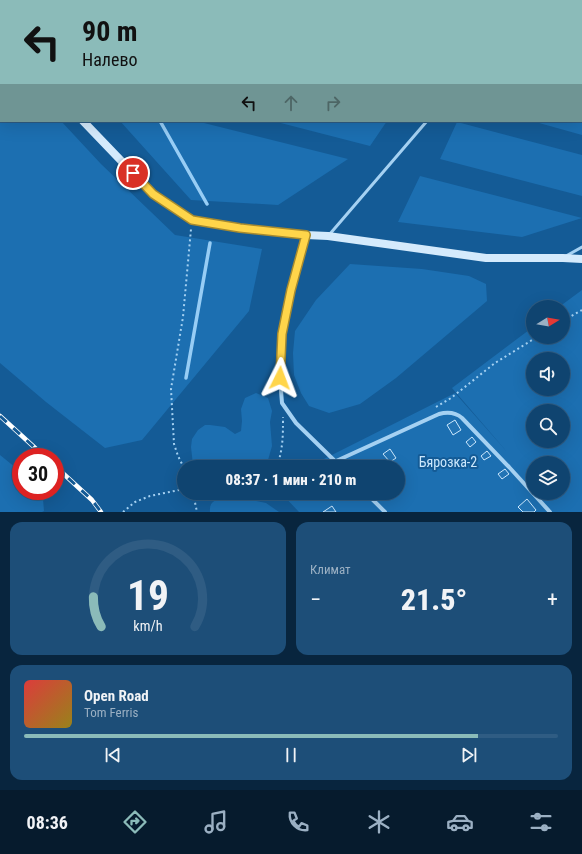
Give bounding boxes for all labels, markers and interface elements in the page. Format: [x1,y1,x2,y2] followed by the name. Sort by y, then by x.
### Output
[82,15,138,48] text: 90 m
[16,16,68,68] icon: left
[82,49,138,70] text: Налево
[238,92,260,114] icon: left
[280,92,302,114] icon: ahead
[322,92,344,114] icon: right
[116,156,150,190] pin
[122,162,144,184] icon: arrive
[526,300,570,344] north arrow
[526,300,570,500] map controls
[526,352,570,396] button: sound
[259,357,301,399] position arrow
[526,404,570,448] button: search
[12,448,64,500] speed limit sign: 30
[419,454,477,470] park label: Бярозка-2
[526,456,570,500] button: layers
[226,471,356,489] text: 08:37 · 1 мин · 210 m
[310,562,351,577] text: Климат
[127,570,169,619] text: 19
[401,582,467,617] text: 21.5°
[310,587,321,612] text: −
[547,587,558,612] text: +
[133,617,163,633] text: km/h
[84,687,149,705] text: Open Road
[84,705,138,720] text: Tom Ferris
[102,744,124,766] icon: previous
[280,744,302,766] icon: pause
[458,744,480,766] icon: next
[121,808,149,836] icon: directions
[202,808,230,836] icon: music
[284,808,312,836] icon: phone
[365,808,393,836] icon: climate
[446,808,474,836] icon: car
[527,808,555,836] icon: filters
[27,812,68,833] text: 08:36

